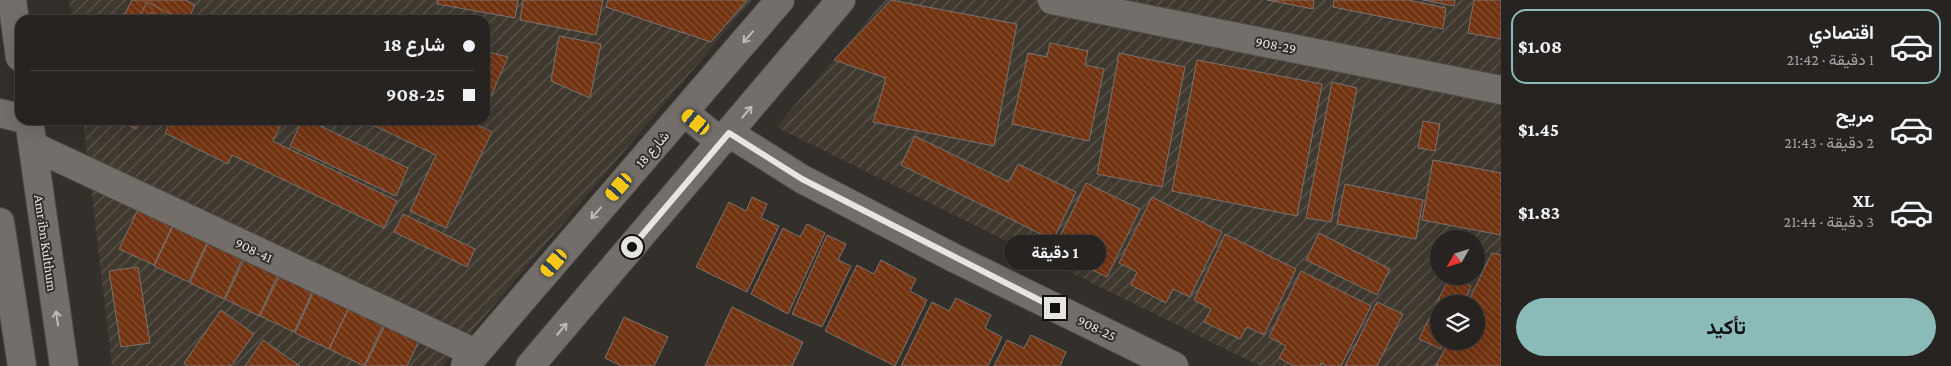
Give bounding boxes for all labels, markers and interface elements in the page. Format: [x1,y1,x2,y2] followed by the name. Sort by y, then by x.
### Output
[1809,22,1874,43] text: اقتصادي
[1889,24,1934,69] icon: car
[742,30,753,43] one-way arrow
[1254,33,1298,57] street label: 908-29
[384,34,445,55] text: شارع 18
[1518,36,1562,57] text: $1.08
[1787,51,1874,68] text: 1 دقيقة · 21:42
[386,84,445,105] text: 908-25
[1836,105,1874,126] text: مريح
[741,106,752,119] one-way arrow
[679,107,712,137] car
[1889,107,1934,152] icon: car
[1518,119,1559,140] text: $1.45
[632,128,674,172] street label: شارع 18
[1784,134,1874,151] text: 2 دقيقة · 21:43
[603,171,634,203] car
[1853,190,1874,211] text: XL
[1889,190,1934,235] icon: car
[31,194,61,292] street label: Amr ibn Kulthum
[1518,202,1560,223] text: $1.83
[590,207,602,220] one-way arrow
[1784,213,1874,230] text: 3 دقيقة · 21:44
[1430,230,1485,285] north arrow
[1430,230,1485,350] map controls
[233,234,276,266] street label: 908-41
[621,236,643,258] route start
[1004,236,1106,270] callout: 1 دقيقة
[1032,244,1078,261] text: 1 دقيقة
[538,247,569,279] car
[1430,295,1485,350] button: layers
[1044,297,1066,319] route end
[1516,298,1936,356] button: تأكيد
[52,310,62,326] one-way arrow
[1075,312,1119,344] street label: 908-25
[556,323,567,336] one-way arrow

